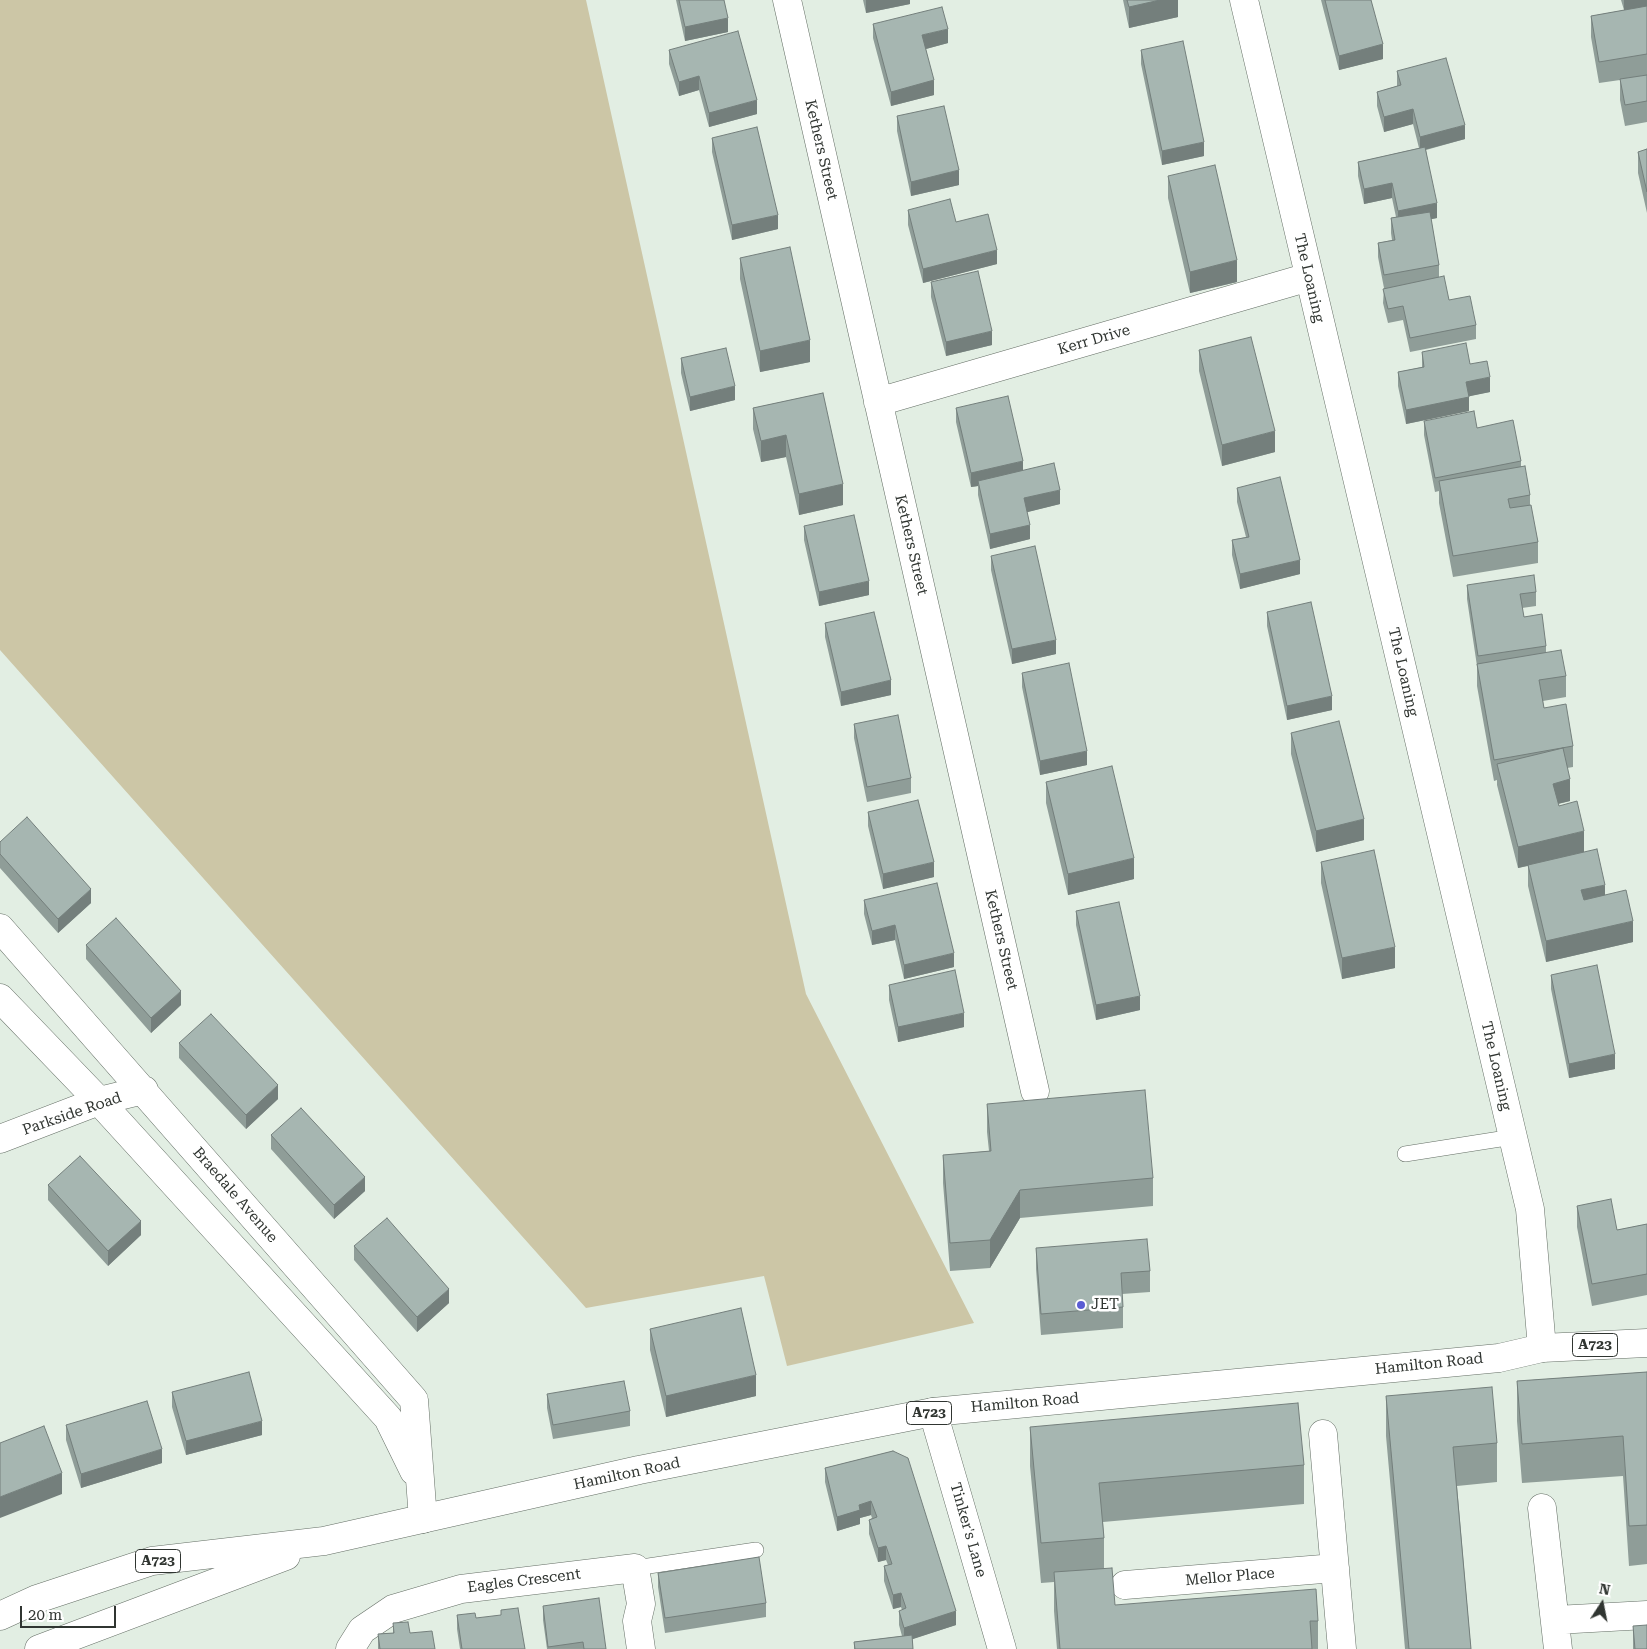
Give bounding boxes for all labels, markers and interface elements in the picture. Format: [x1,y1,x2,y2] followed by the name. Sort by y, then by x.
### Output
[801,98,841,202] street label: Kethers Street
[1290,232,1328,324] street label: The Loaning
[1056,321,1132,359] street label: Kerr Drive
[891,493,931,597] street label: Kethers Street
[1384,626,1422,718] street label: The Loaning
[981,888,1021,992] street label: Kethers Street
[1477,1020,1515,1112] street label: The Loaning
[20,1089,124,1139] street label: Parkside Road
[189,1144,281,1246] street label: Braedale Avenue
[1091,1296,1119,1314] place label: JET
[1075,1299,1087,1311] marker: JET
[1572,1334,1618,1356] road number: A723
[1374,1349,1484,1379] street label: Hamilton Road
[970,1389,1080,1417] street label: Hamilton Road
[906,1402,952,1425] road number: A723
[572,1454,682,1494] street label: Hamilton Road
[946,1481,990,1579] street label: Tinker's Lane
[136,1550,180,1572] road number: A723
[1185,1564,1275,1590] street label: Mellor Place
[466,1565,582,1597] street label: Eagles Crescent
[1577,1579,1627,1629] north arrow
[1598,1580,1612,1598] text: N
[22,1596,119,1628] scale bar
[28,1606,62,1624] text: 20 m

